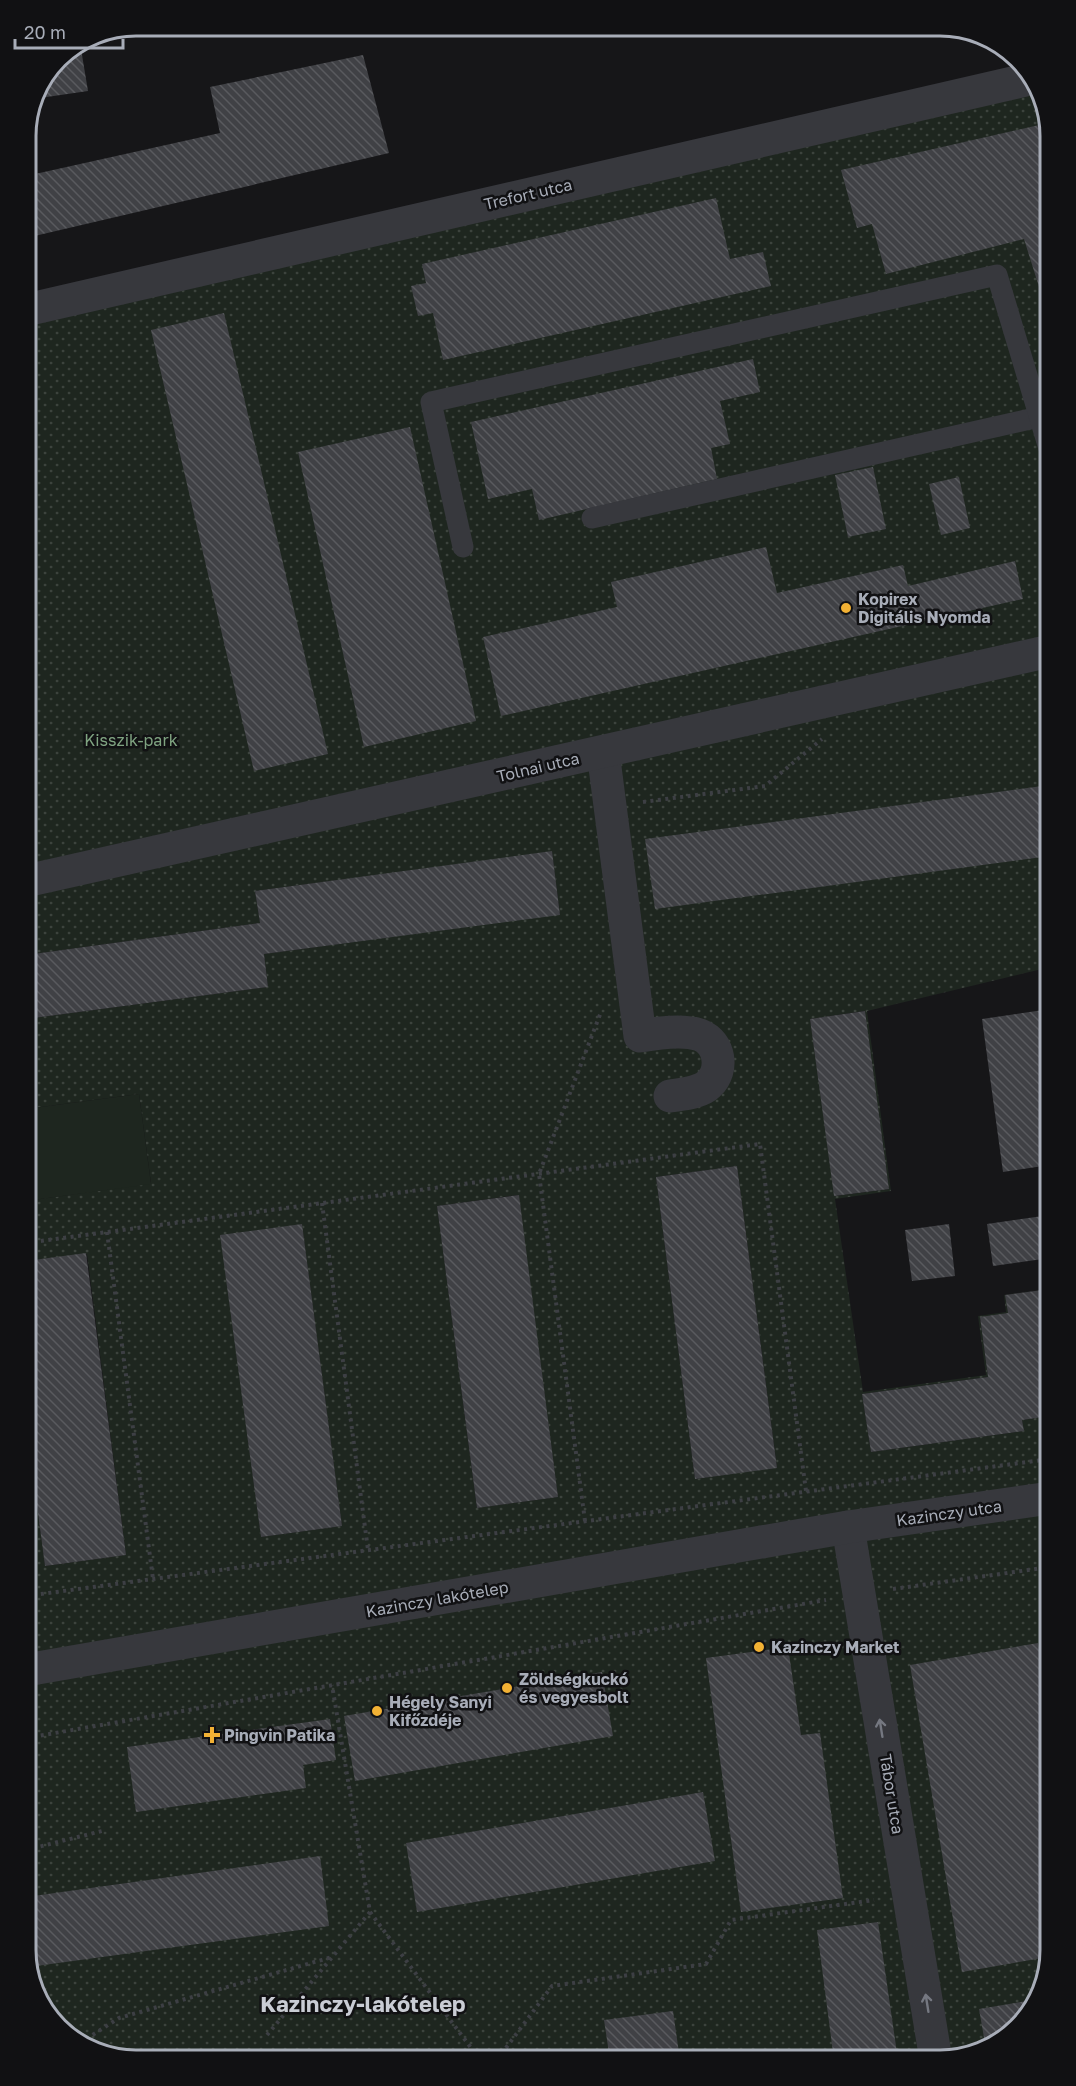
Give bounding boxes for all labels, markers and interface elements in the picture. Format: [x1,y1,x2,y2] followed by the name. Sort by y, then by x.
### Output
[15,12,123,50] scale bar
[24,21,66,43] text: 20 m
[482,174,574,214] street label: Trefort utca
[858,589,991,627] place label: Kopirex Digitális Nyomda
[839,601,853,615] marker: Kopirex Digitális Nyomda
[84,730,178,750] park label: Kisszik-park
[495,748,581,786] street label: Tolnai utca
[895,1496,1003,1530] street label: Kazinczy utca
[364,1577,510,1621] street label: Kazinczy lakótelep
[771,1637,899,1657] place label: Kazinczy Market
[752,1640,766,1654] marker: Kazinczy Market
[519,1669,629,1707] place label: Zöldségkuckó és vegyesbolt
[500,1681,514,1695] marker: Zöldségkuckó és vegyesbolt
[389,1692,492,1730] place label: Hégely Sanyi Kifőzdéje
[370,1704,384,1718] marker: Hégely Sanyi Kifőzdéje
[875,1718,886,1738] one-way arrow
[224,1725,335,1745] place label: Pingvin Patika
[205,1728,219,1742] marker: Pingvin Patika
[876,1752,908,1836] street label: Tábor utca
[260,1990,466,2017] district label: Kazinczy-lakótelep
[921,1993,932,2013] one-way arrow

